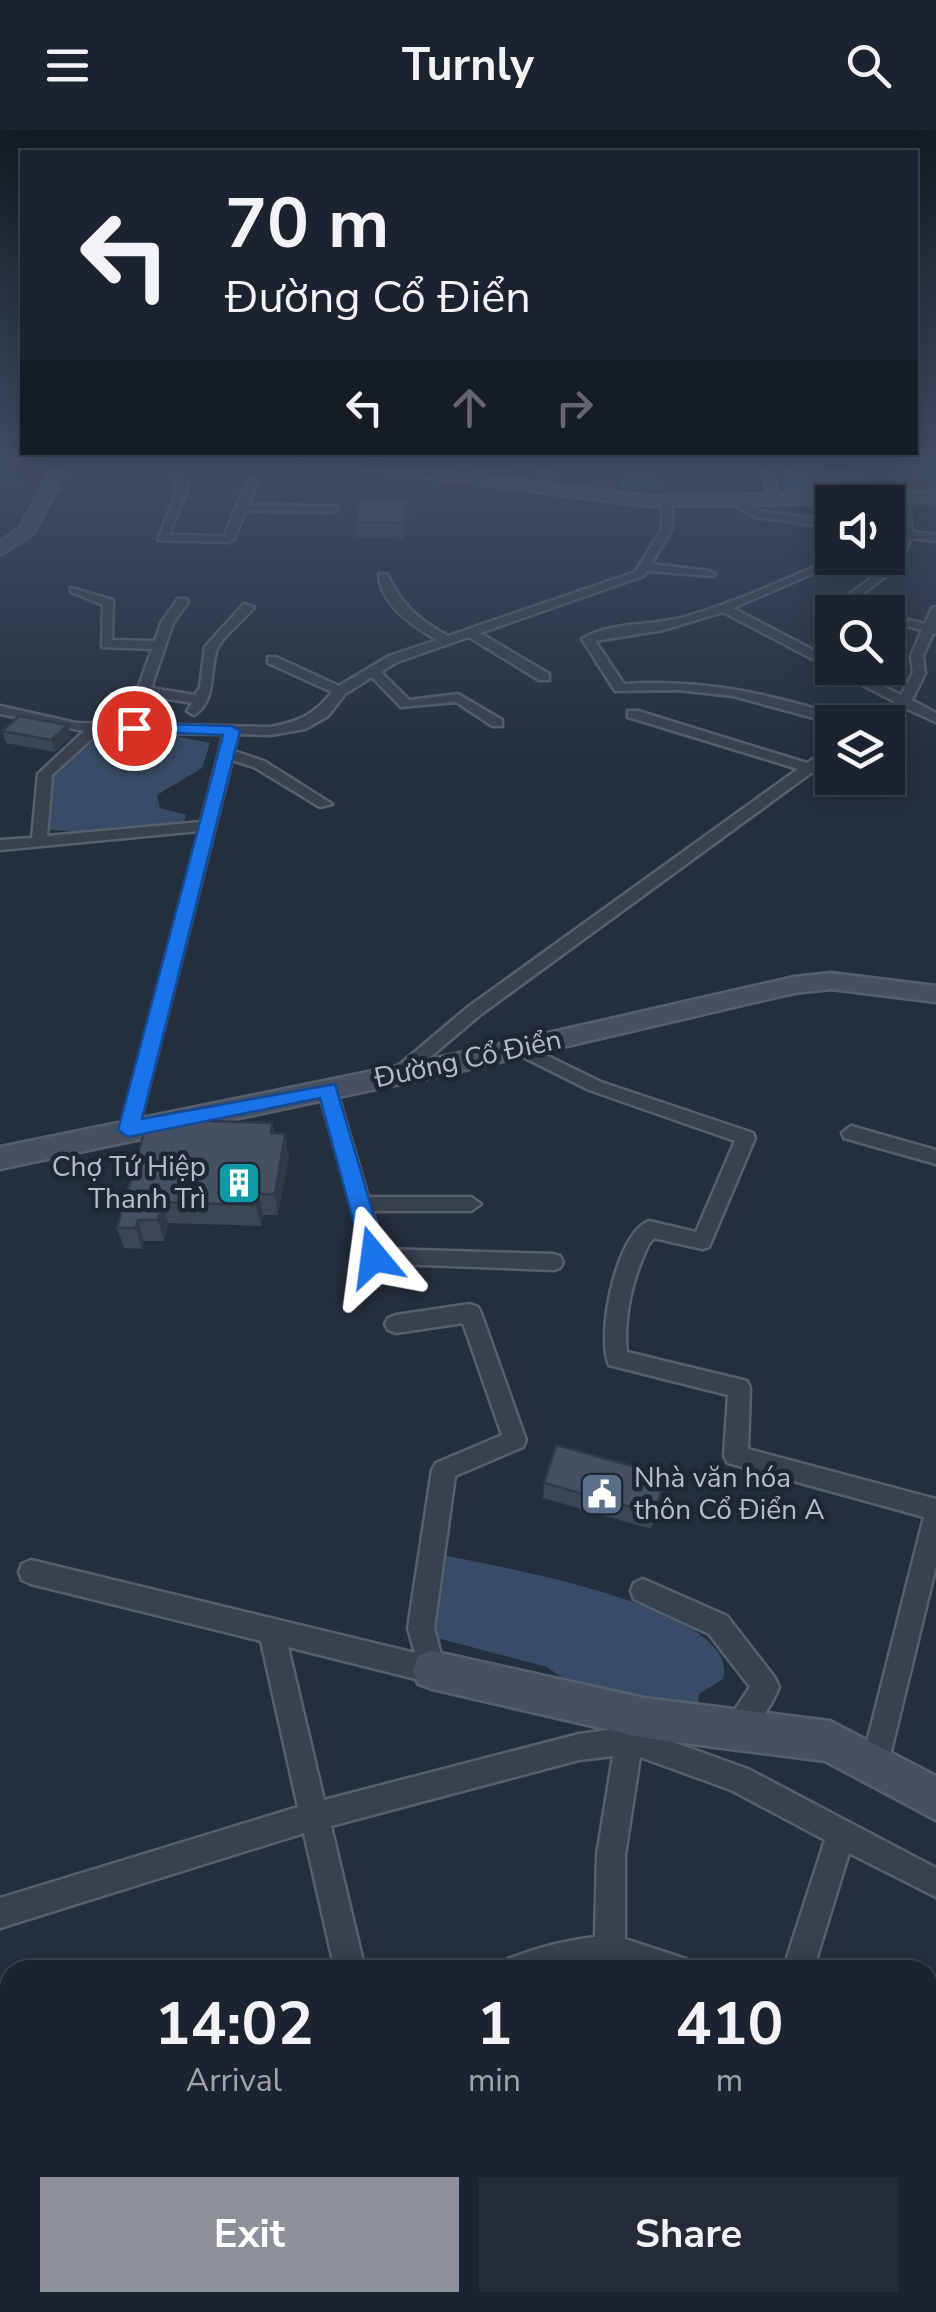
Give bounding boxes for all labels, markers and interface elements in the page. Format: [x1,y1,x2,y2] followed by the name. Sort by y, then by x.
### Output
[402,35,534,96] text: Turnly
[40,38,95,93] icon: menu
[841,38,896,93] icon: search
[225,176,389,272] text: 70 m
[60,190,190,320] icon: left
[225,267,531,328] text: Đường Cổ Điển
[337,380,392,435] icon: left
[442,380,497,435] icon: ahead
[547,380,602,435] icon: right
[815,485,905,795] map controls
[815,485,905,575] button: sound
[815,595,905,685] button: search
[92,686,177,771] pin
[107,701,162,756] icon: arrive
[815,705,905,795] button: layers
[370,1021,565,1098] street label: Đường Cổ Điển
[52,1148,206,1218] place label: Chợ Tứ Hiệp Thanh Trì
[216,1160,262,1206] building icon: Chợ Tứ Hiệp Thanh Trì
[322,1205,426,1309] position arrow
[634,1459,825,1529] place label: Nhà văn hóa thôn Cổ Điển A
[579,1471,625,1517] public building icon: Nhà văn hóa thôn Cổ Điển A
[155,1983,313,2065] text: 14:02
[476,1983,512,2065] text: 1
[675,1983,783,2065] text: 410
[186,2059,282,2102] text: Arrival
[468,2059,521,2102] text: min
[716,2059,743,2102] text: m
[40,2177,459,2292] button: Exit
[479,2177,898,2292] button: Share

